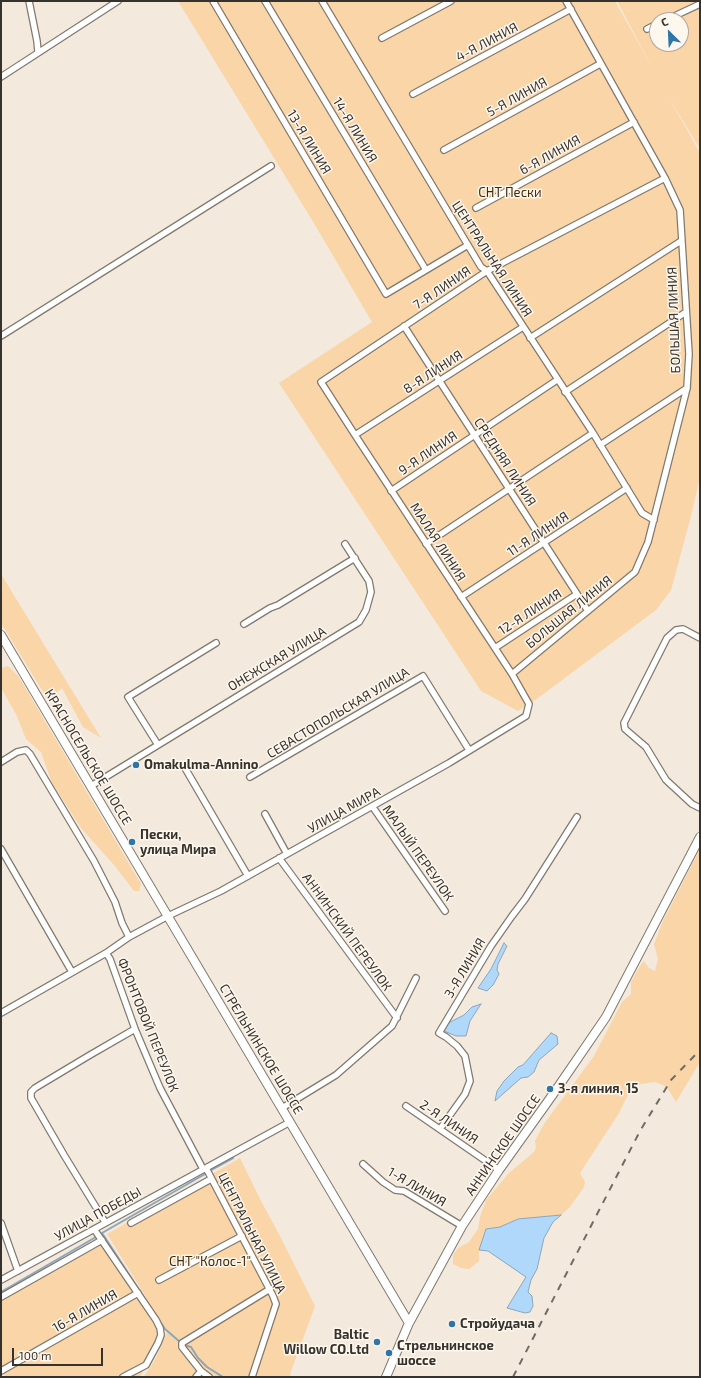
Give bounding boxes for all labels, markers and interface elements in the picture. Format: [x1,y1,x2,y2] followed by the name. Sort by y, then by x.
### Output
[649,12,689,52] north arrow
[659,14,670,29] text: С
[453,19,521,65] street label: 4-Я ЛИНИЯ
[484,74,550,120] street label: 5-Я ЛИНИЯ
[330,95,380,165] street label: 14-Я ЛИНИЯ
[284,107,334,177] street label: 13-Я ЛИНИЯ
[517,132,583,178] street label: 6-Я ЛИНИЯ
[478,185,542,201] park label: СНТ Пески
[449,198,535,320] street label: ЦЕНТРАЛЬНАЯ ЛИНИЯ
[410,263,474,313] street label: 7-Я ЛИНИЯ
[664,266,684,374] street label: БОЛЬШАЯ ЛИНИЯ
[400,347,466,397] street label: 8-Я ЛИНИЯ
[471,415,539,509] street label: СРЕДНЯЯ ЛИНИЯ
[396,428,460,478] street label: 9-Я ЛИНИЯ
[407,500,469,584] street label: МАЛАЯ ЛИНИЯ
[504,508,572,560] street label: 11-Я ЛИНИЯ
[523,572,615,652] street label: БОЛЬШАЯ ЛИНИЯ
[495,586,565,638] street label: 12-Я ЛИНИЯ
[225,624,329,694] street label: ОНЕЖСКАЯ УЛИЦА
[264,664,412,762] street label: СЕВАСТОПОЛЬСКАЯ УЛИЦА
[41,686,135,828] street label: КРАСНОСЕЛЬСКОЕ ШОССЕ
[144,757,258,773] place label: Omakulma-Annino
[131,760,141,770] marker: Omakulma-Annino
[305,784,383,836] street label: УЛИЦА МИРА
[379,802,457,904] street label: МАЛЫЙ ПЕРЕУЛОК
[140,827,216,858] place label: Пески, улица Мира
[127,837,137,847] marker: Пески, улица Мира
[299,870,395,994] street label: АННИНСКИЙ ПЕРЕУЛОК
[441,935,489,1001] street label: 3-Я ЛИНИЯ
[114,956,182,1094] street label: ФРОНТОВОЙ ПЕРЕУЛОК
[216,981,306,1117] street label: СТРЕЛЬНИНСКОЕ ШОССЕ
[558,1081,638,1097] place label: 3-я линия, 15
[545,1084,555,1094] marker: 3-я линия, 15
[462,1091,544,1199] street label: АННИНСКОЕ ШОССЕ
[417,1097,481,1147] street label: 2-Я ЛИНИЯ
[385,1164,449,1210] street label: 1-Я ЛИНИЯ
[215,1170,289,1296] street label: ЦЕНТРАЛЬНАЯ УЛИЦА
[52,1184,144,1244] street label: УЛИЦА ПОБЕДЫ
[169,1254,251,1270] park label: СНТ "Колос-1"
[50,1286,120,1336] street label: 16-Я ЛИНИЯ
[460,1316,535,1332] place label: Стройудача
[447,1319,457,1329] marker: Стройудача
[283,1327,369,1358] place label: Baltic Willow CO.Ltd
[372,1337,382,1347] marker: Baltic Willow CO.Ltd
[397,1338,494,1369] place label: Стрельнинское шоссе
[14,1340,105,1366] scale bar
[19,1348,51,1362] text: 100 m
[384,1348,394,1358] marker: Стрельнинское шоссе

